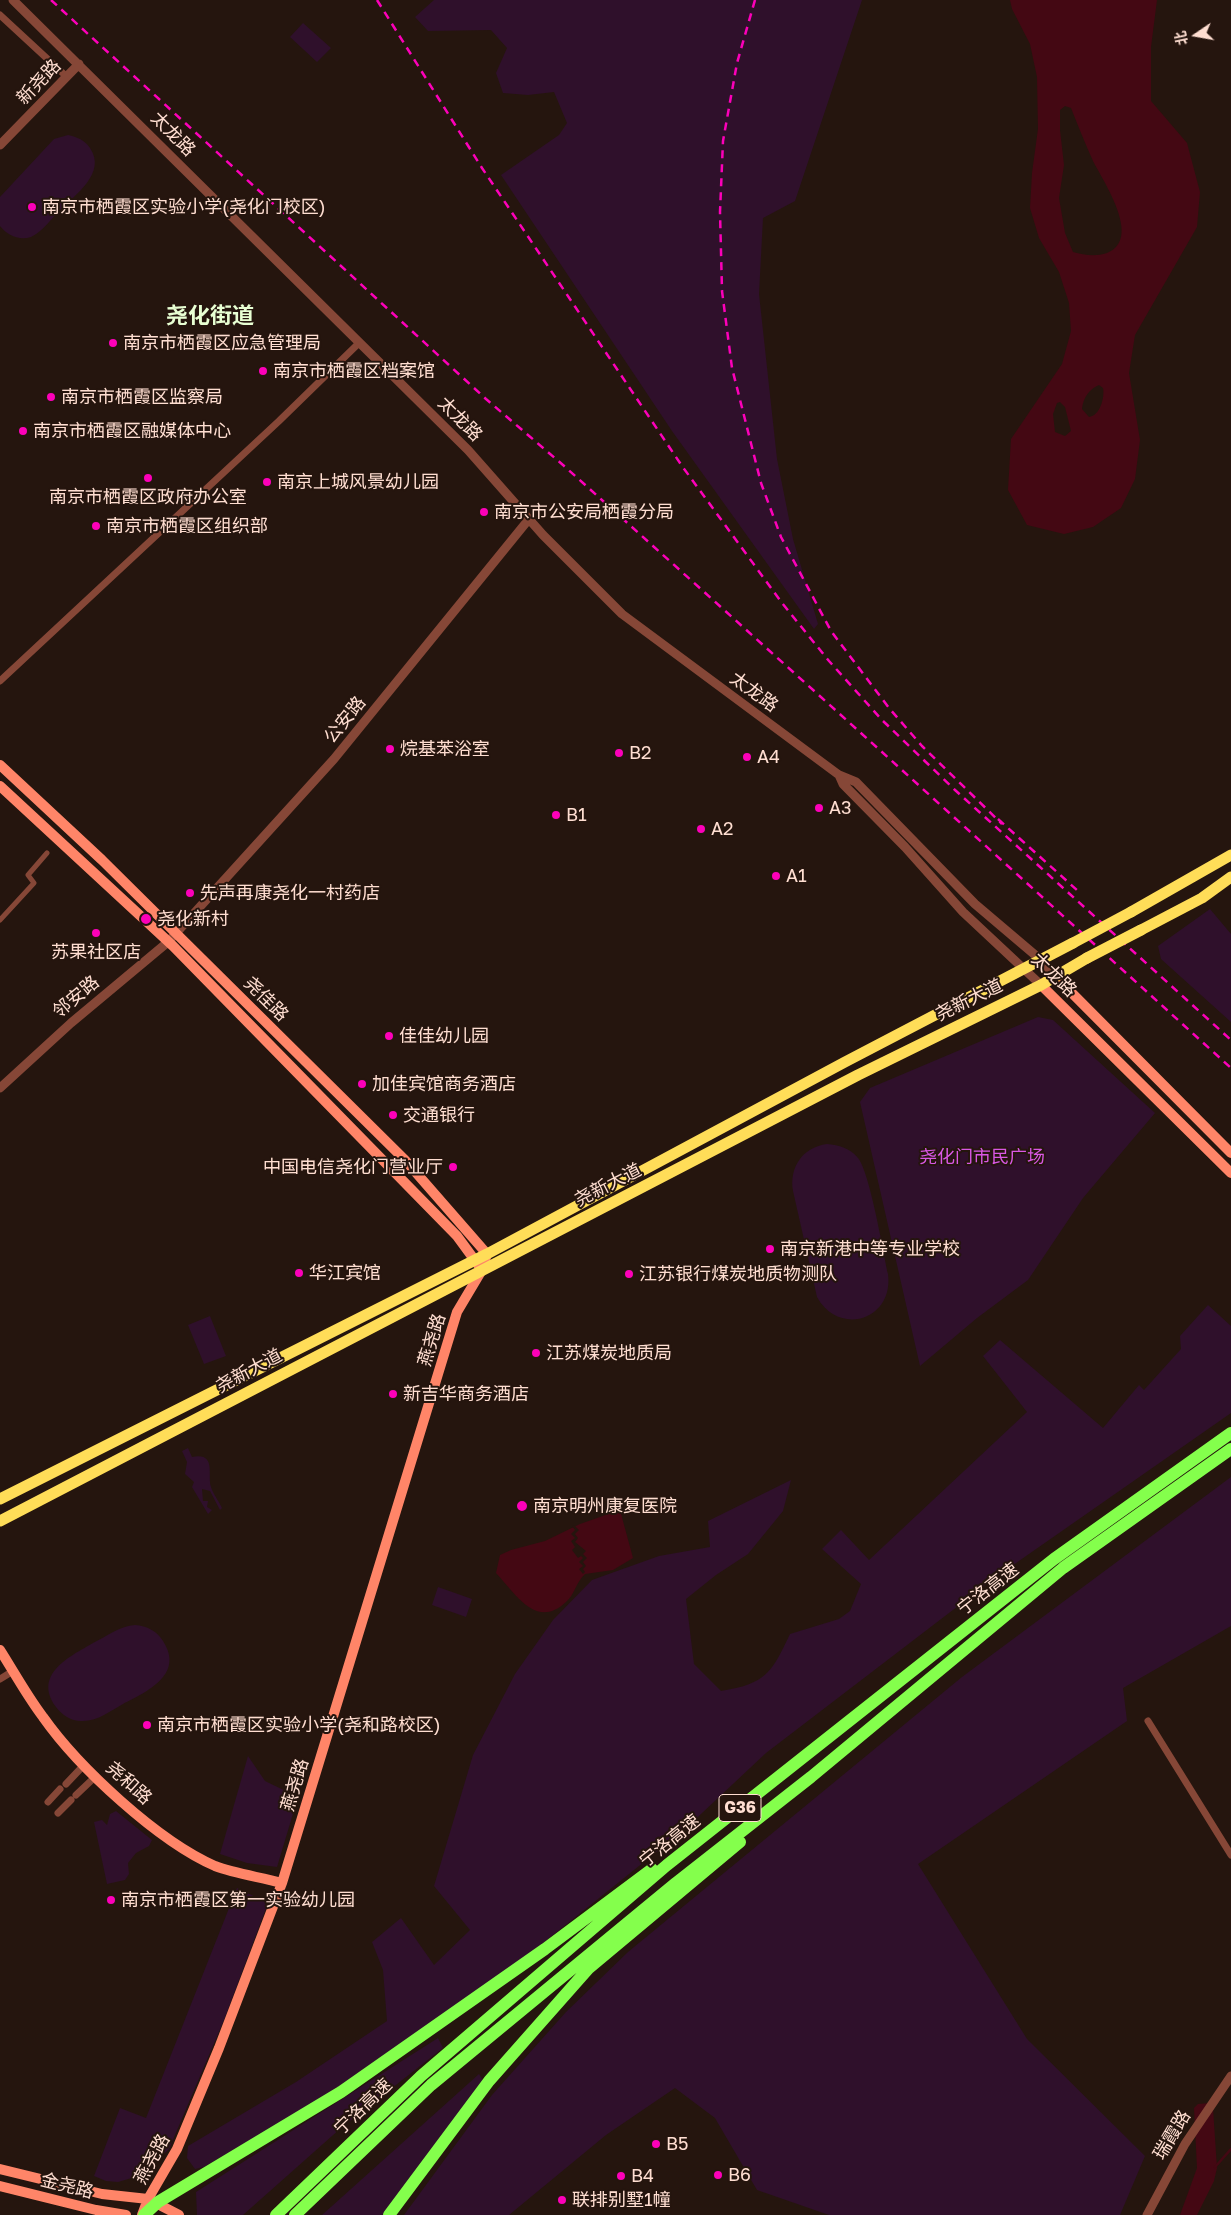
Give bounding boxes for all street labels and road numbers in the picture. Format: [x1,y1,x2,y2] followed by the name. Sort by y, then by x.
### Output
[12,55,66,109] street label: 新尧路
[146,107,200,161] street label: 太龙路
[433,392,487,446] street label: 太龙路
[726,667,782,717] street label: 太龙路
[320,692,370,748] street label: 公安路
[1027,948,1081,1002] street label: 太龙路
[48,971,104,1023] street label: 邻安路
[239,972,293,1026] street label: 尧佳路
[932,975,1006,1025] street label: 尧新大道
[571,1159,645,1211] street label: 尧新大道
[414,1311,450,1369] street label: 燕尧路
[212,1345,286,1397] street label: 尧新大道
[953,1558,1023,1620] street label: 宁洛高速
[277,1756,313,1814] street label: 燕尧路
[102,1757,156,1809] street label: 尧和路
[719,1795,761,1822] road number: G36
[635,1810,705,1872] street label: 宁洛高速
[330,2074,396,2140] street label: 宁洛高速
[1149,2106,1195,2164] street label: 瑞霞路
[129,2130,175,2188] street label: 燕尧路
[38,2169,96,2203] street label: 金尧路

